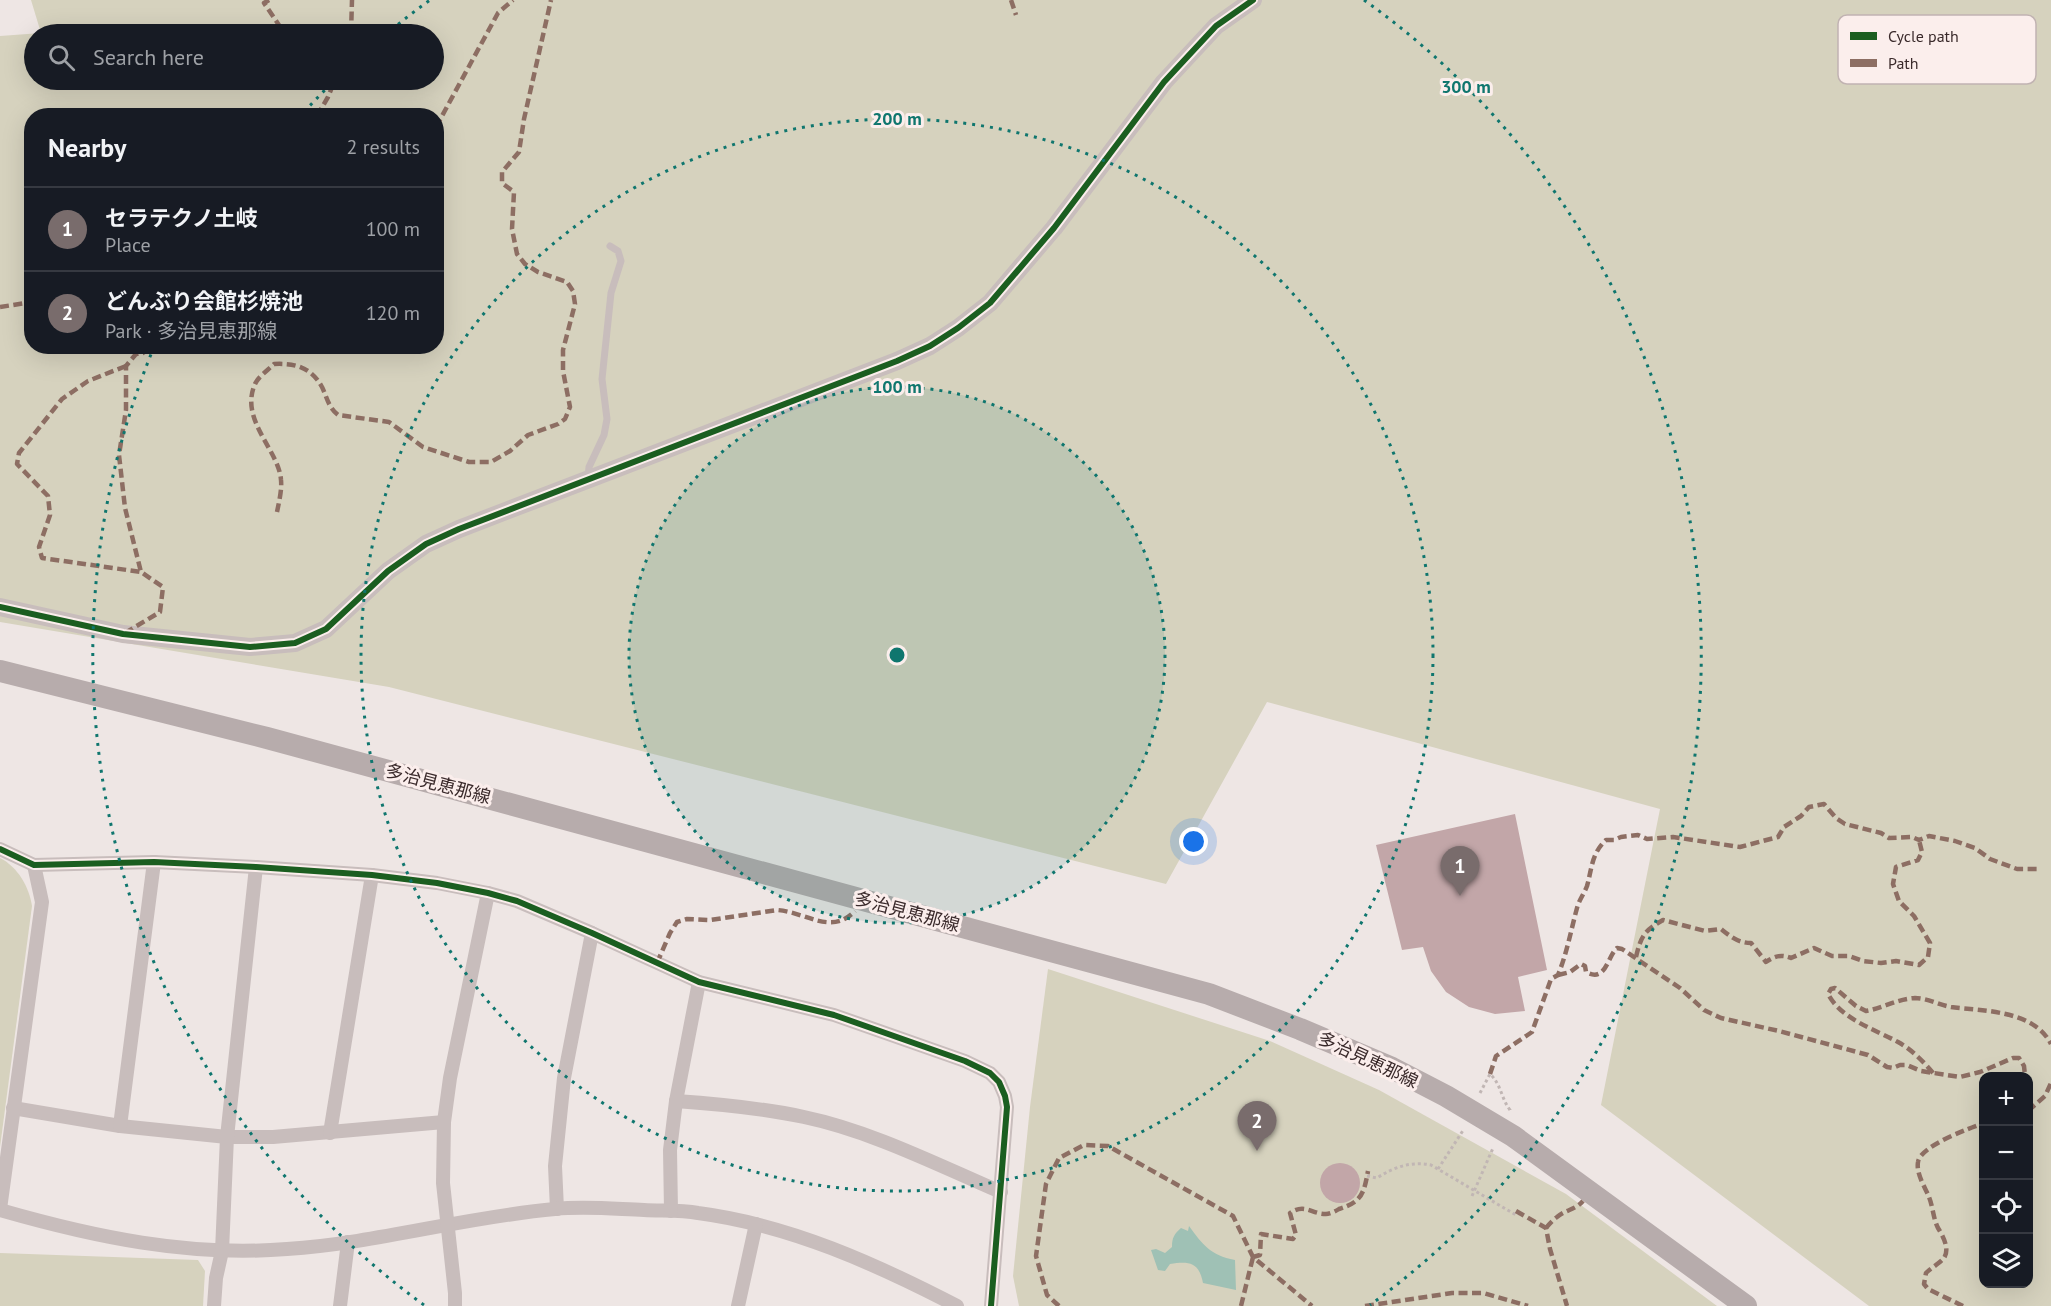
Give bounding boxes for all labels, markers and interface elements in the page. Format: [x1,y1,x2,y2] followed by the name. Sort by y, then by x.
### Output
[1838,15,2036,84] legend
[24,24,444,90] search box
[1888,26,1959,46] text: Cycle path
[45,41,78,74] icon: search
[93,43,204,71] text: Search here
[1888,53,1919,73] text: Path
[1441,75,1491,98] text: 300 m
[872,107,922,130] text: 200 m
[48,131,126,164] text: Nearby
[347,134,420,160] text: 2 results
[105,204,258,232] text: セラテクノ土岐
[62,216,73,242] text: 1
[366,216,420,242] text: 100 m
[105,232,151,258] text: Place
[105,287,303,315] text: どんぶり会館杉焼池
[62,300,73,326] text: 2
[366,300,420,326] text: 120 m
[105,318,277,344] text: Park · 多治見恵那線
[872,375,922,398] text: 100 m
[887,645,907,665] centre of rings
[383,758,493,809] street label: 多治見恵那線
[1179,827,1208,856] your location
[1440,846,1480,896] pin: 1
[852,886,962,937] street label: 多治見恵那線
[1314,1026,1422,1093] street label: 多治見恵那線
[1979,1072,2033,1288] map controls
[1979,1072,2033,1126] button: +
[1238,1102,1276,1151] pin: 2
[1979,1126,2033,1180] button: −
[1979,1180,2033,1234] button: locate
[1979,1234,2033,1288] button: layers

